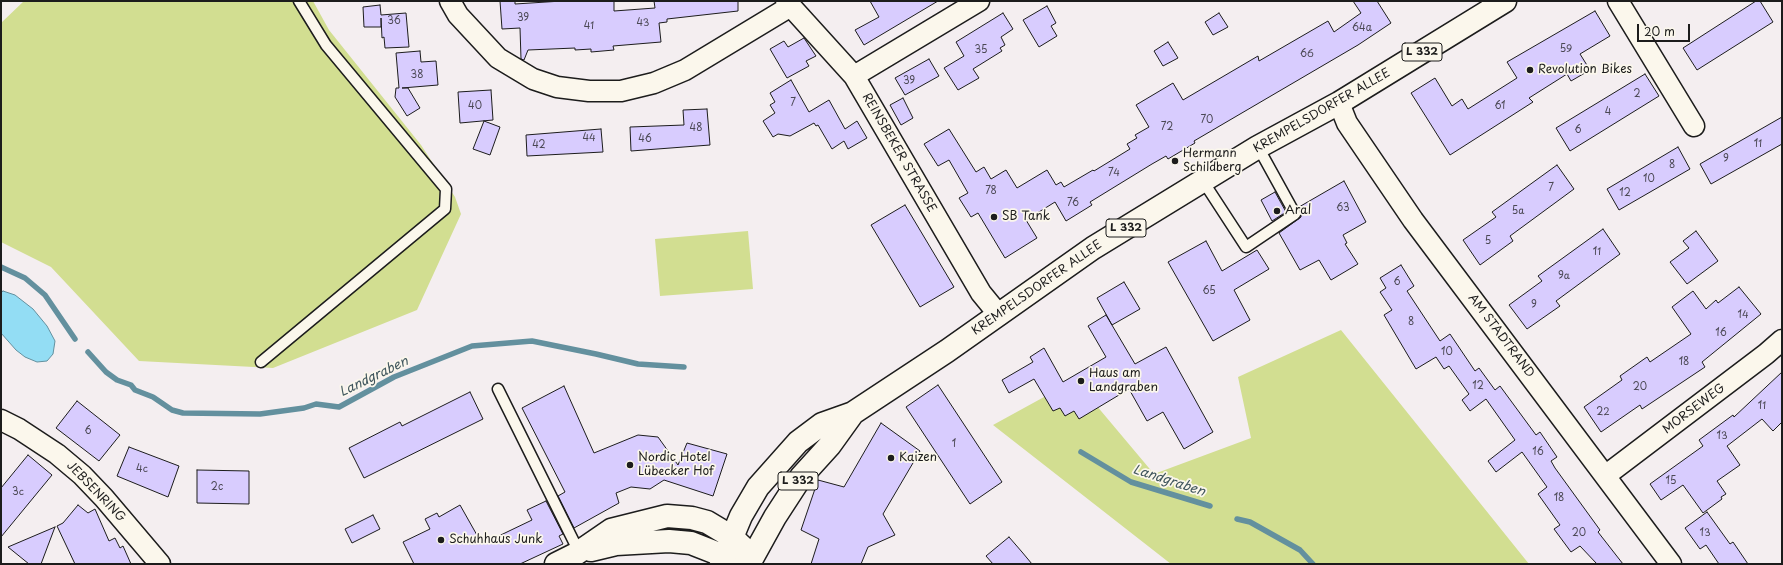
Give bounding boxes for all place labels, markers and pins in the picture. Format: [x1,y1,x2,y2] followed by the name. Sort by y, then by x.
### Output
[1538,63,1632,77] place label: Revolution Bikes
[1525,65,1535,75] marker: Revolution Bikes
[1183,147,1241,175] place label: Hermann Schildberg
[1170,156,1180,166] marker: Hermann Schildberg
[1285,204,1311,218] place label: Aral
[1272,206,1282,216] marker: Aral
[1002,210,1050,224] place label: SB Tank
[989,212,999,222] marker: SB Tank
[1089,367,1158,395] place label: Haus am Landgraben
[1076,376,1086,386] marker: Haus am Landgraben
[638,451,714,479] place label: Nordic Hotel Lübecker Hof
[899,451,937,465] place label: Kaizen
[886,453,896,463] marker: Kaizen
[625,460,635,470] marker: Nordic Hotel Lübecker Hof
[449,533,543,547] place label: Schuhhaus Junk
[436,535,446,545] marker: Schuhhaus Junk

